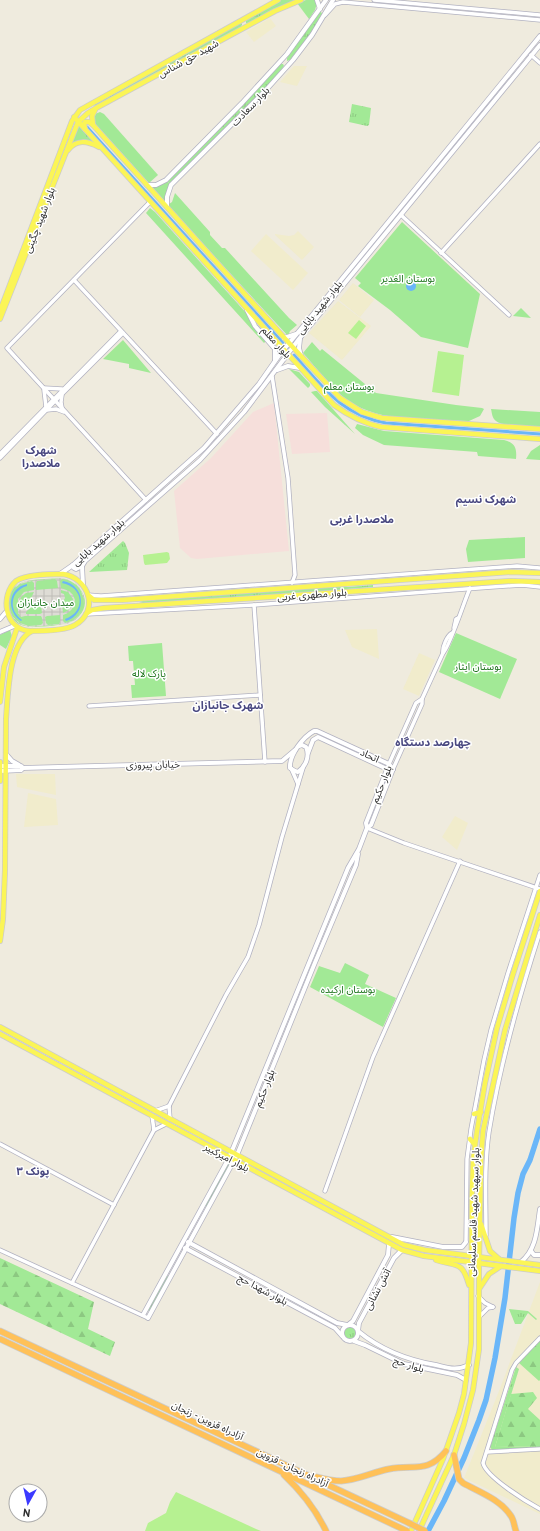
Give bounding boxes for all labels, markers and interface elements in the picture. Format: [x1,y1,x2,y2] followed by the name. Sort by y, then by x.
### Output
[156,36,221,80] street label: شهید حق شناس
[228,84,273,129] street label: بلوار سعادت
[21,185,58,255] street label: بلوار شهید چگینی
[380,272,435,285] park label: بوستان الغدیر
[294,278,345,337] street label: بلوار شهید بابایی
[258,324,294,362] street label: بلوار معلم
[324,380,375,394] park label: بوستان معلم
[22,443,60,470] district label: شهرک ملاصدرا
[456,492,516,508] district label: شهرک نسیم
[330,512,394,526] district label: ملاصدرا غربی
[69,516,127,569] street label: بلوار شهید بابایی
[277,586,347,603] street label: بلوار مطهری غربی
[18,596,74,609] park label: میدان جانبازان
[453,660,502,673] park label: بوستان ایثار
[132,667,166,680] park label: پارک لاله
[192,698,264,712] district label: شهرک جانبازان
[395,735,471,750] district label: چهارصد دستگاه
[358,745,381,765] street label: اتحاد
[126,758,180,772] street label: خیابان پیروزی
[368,763,396,805] street label: بلوار حکیم
[321,983,375,996] park label: بوستان ارکیده
[251,1067,279,1109] street label: بلوار حکیم
[201,1140,252,1175] street label: بلوار امیرکبیر
[465,1147,483,1277] street label: بلوار سپهبد شهید قاسم سلیمانی
[17,1164,50,1179] district label: پونک ۳
[361,1265,394,1312] street label: آتش نشانی
[235,1271,290,1309] street label: بلوار شهدا حج
[392,1354,426,1376] street label: بلوار حج
[170,1398,247,1443] street label: آزادراه قزوین - زنجان
[255,1445,332,1490] street label: آزادراه زنجان - قزوین
[8,1483,48,1523] north arrow
[22,1505,31,1520] text: N

